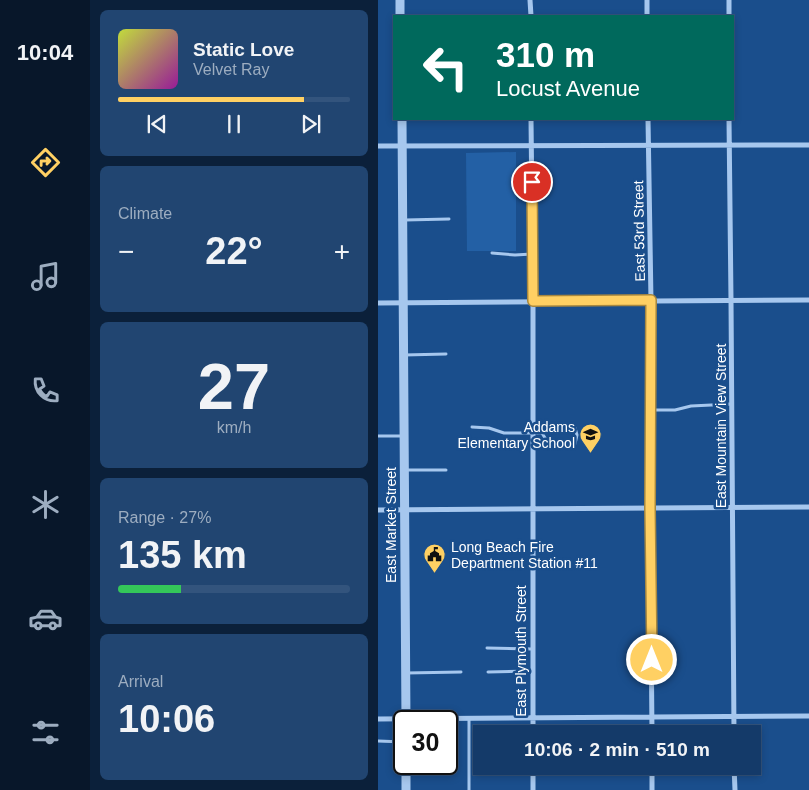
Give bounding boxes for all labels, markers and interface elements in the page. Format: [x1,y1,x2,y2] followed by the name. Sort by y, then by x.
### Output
[413,35,478,100] icon: left
[496,35,595,74] text: 310 m
[193,39,294,60] text: Static Love
[17,40,73,65] text: 10:04
[193,61,269,78] text: Velvet Ray
[496,76,640,101] text: Locust Avenue
[143,110,171,138] icon: previous
[220,110,248,138] icon: pause
[297,110,325,138] icon: next
[28,145,63,180] icon: directions
[511,161,553,203] pin
[518,168,546,196] icon: arrive
[630,180,648,282] street label: East 53rd Street
[118,205,172,222] text: Climate
[205,230,263,272] text: 22°
[118,236,134,267] text: −
[334,236,350,267] text: +
[28,259,63,294] icon: music
[713,344,729,508] street label: East Mountain View Street
[198,350,270,423] text: 27
[28,373,63,408] icon: phone
[217,419,251,436] text: km/h
[457,419,575,451] place label: Addams Elementary School
[579,423,603,454] school or university icon: Addams Elementary School
[383,467,399,583] street label: East Market Street
[28,487,63,522] icon: climate
[118,509,211,526] text: Range · 27%
[118,534,247,576] text: 135 km
[451,539,598,571] place label: Long Beach Fire Department Station #11
[423,543,447,574] public building icon: Long Beach Fire Department Station #11
[513,585,529,717] street label: East Plymouth Street
[28,601,63,636] icon: car
[625,633,677,685] position arrow
[118,673,163,690] text: Arrival
[118,698,215,740] text: 10:06
[393,710,458,775] speed limit sign: 30
[28,715,63,750] icon: filters
[524,739,710,760] text: 10:06 · 2 min · 510 m

